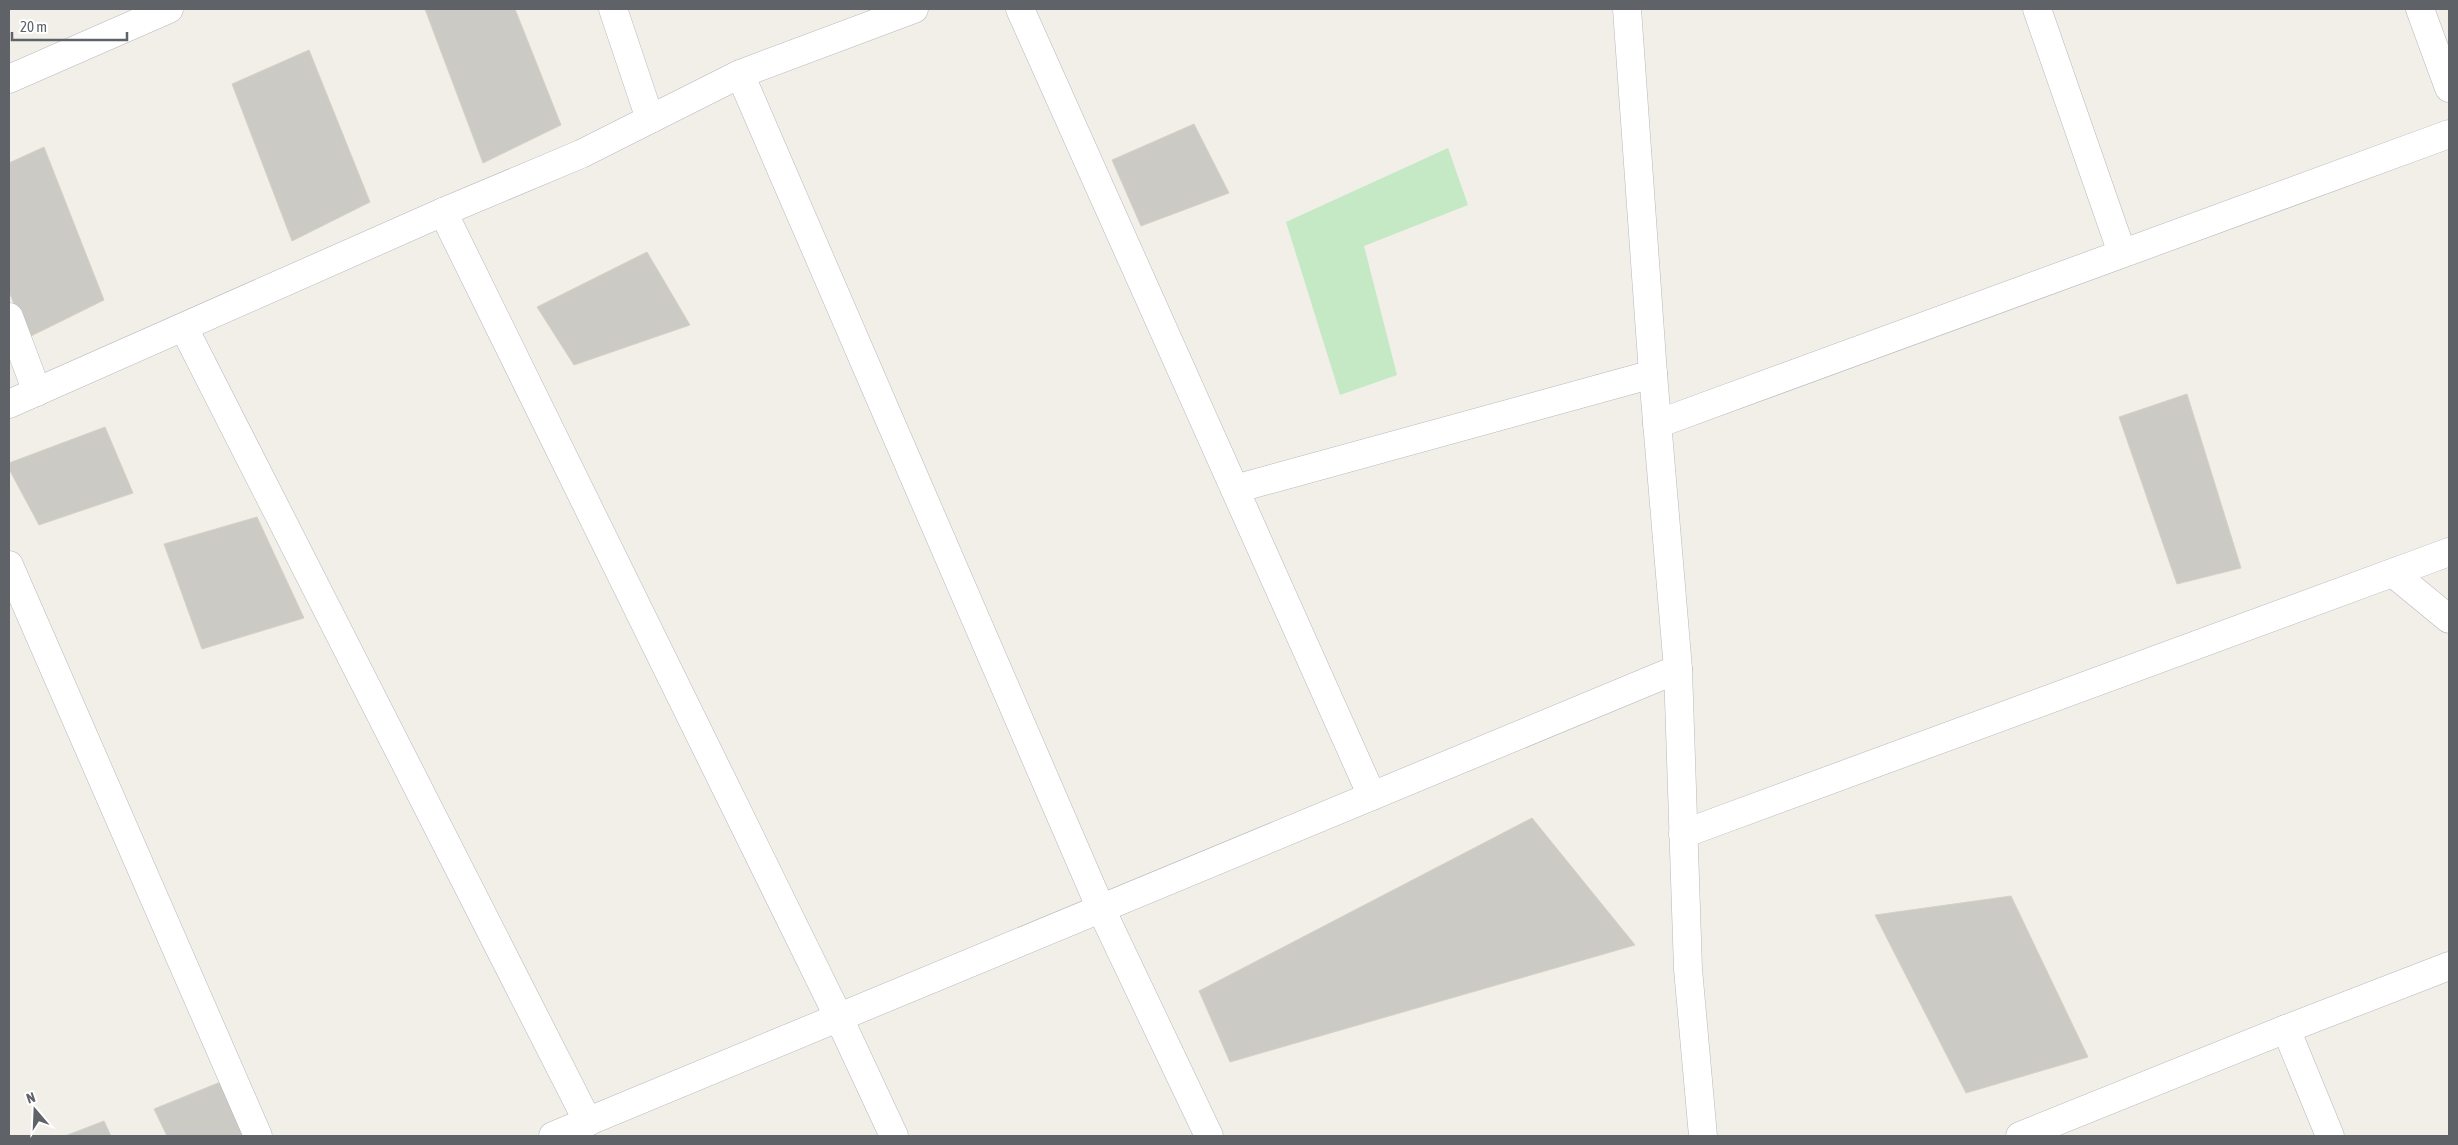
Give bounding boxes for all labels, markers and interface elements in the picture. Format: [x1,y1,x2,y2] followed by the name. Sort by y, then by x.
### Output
[12,10,128,42] scale bar
[20,18,47,35] text: 20 m
[10,1085,60,1135] north arrow
[24,1089,37,1107] text: N

